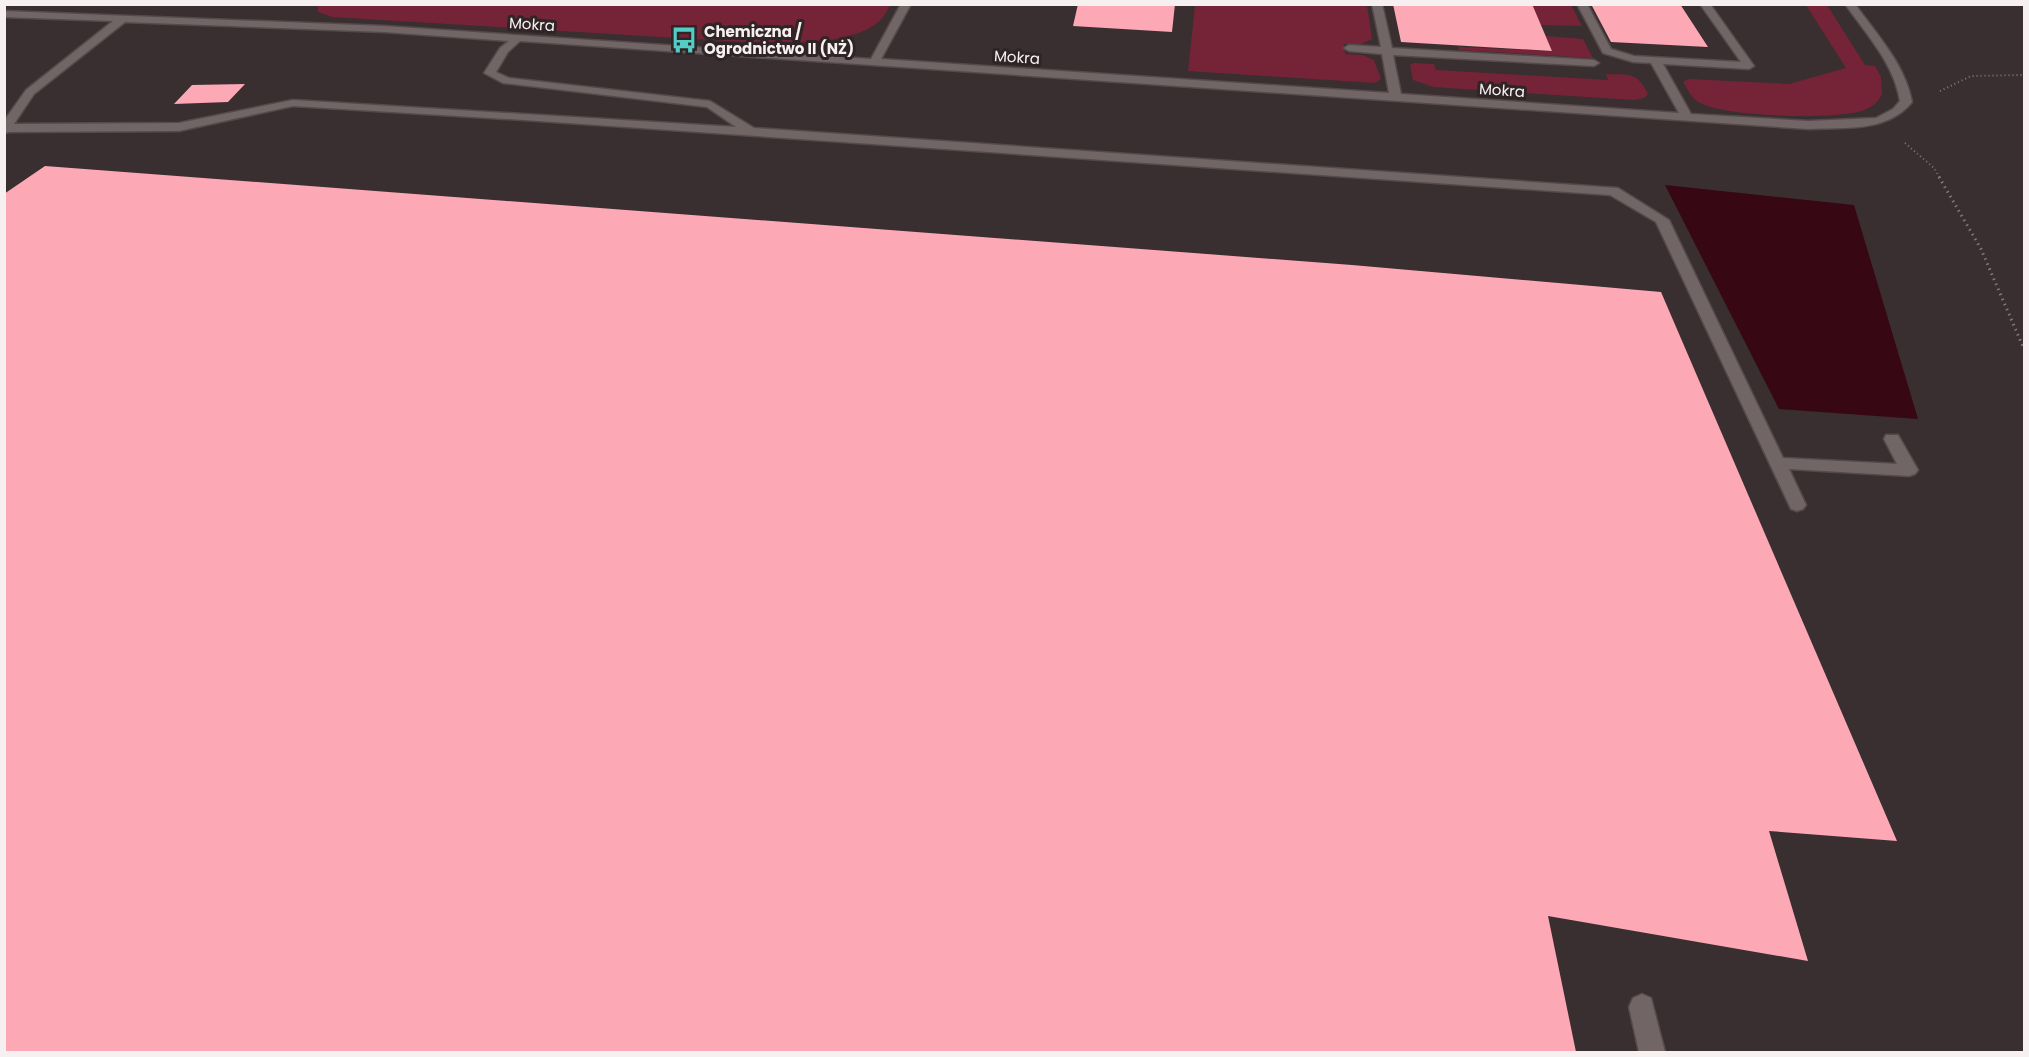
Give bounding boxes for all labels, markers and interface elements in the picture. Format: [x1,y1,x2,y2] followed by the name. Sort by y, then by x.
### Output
[508,12,556,36] street label: Mokra
[704,21,854,59] place label: Chemiczna / Ogrodnictwo II (NŻ)
[669,25,699,55] bus stop icon: Chemiczna / Ogrodnictwo II (NŻ)
[993,45,1041,69] street label: Mokra
[1478,78,1526,102] street label: Mokra

